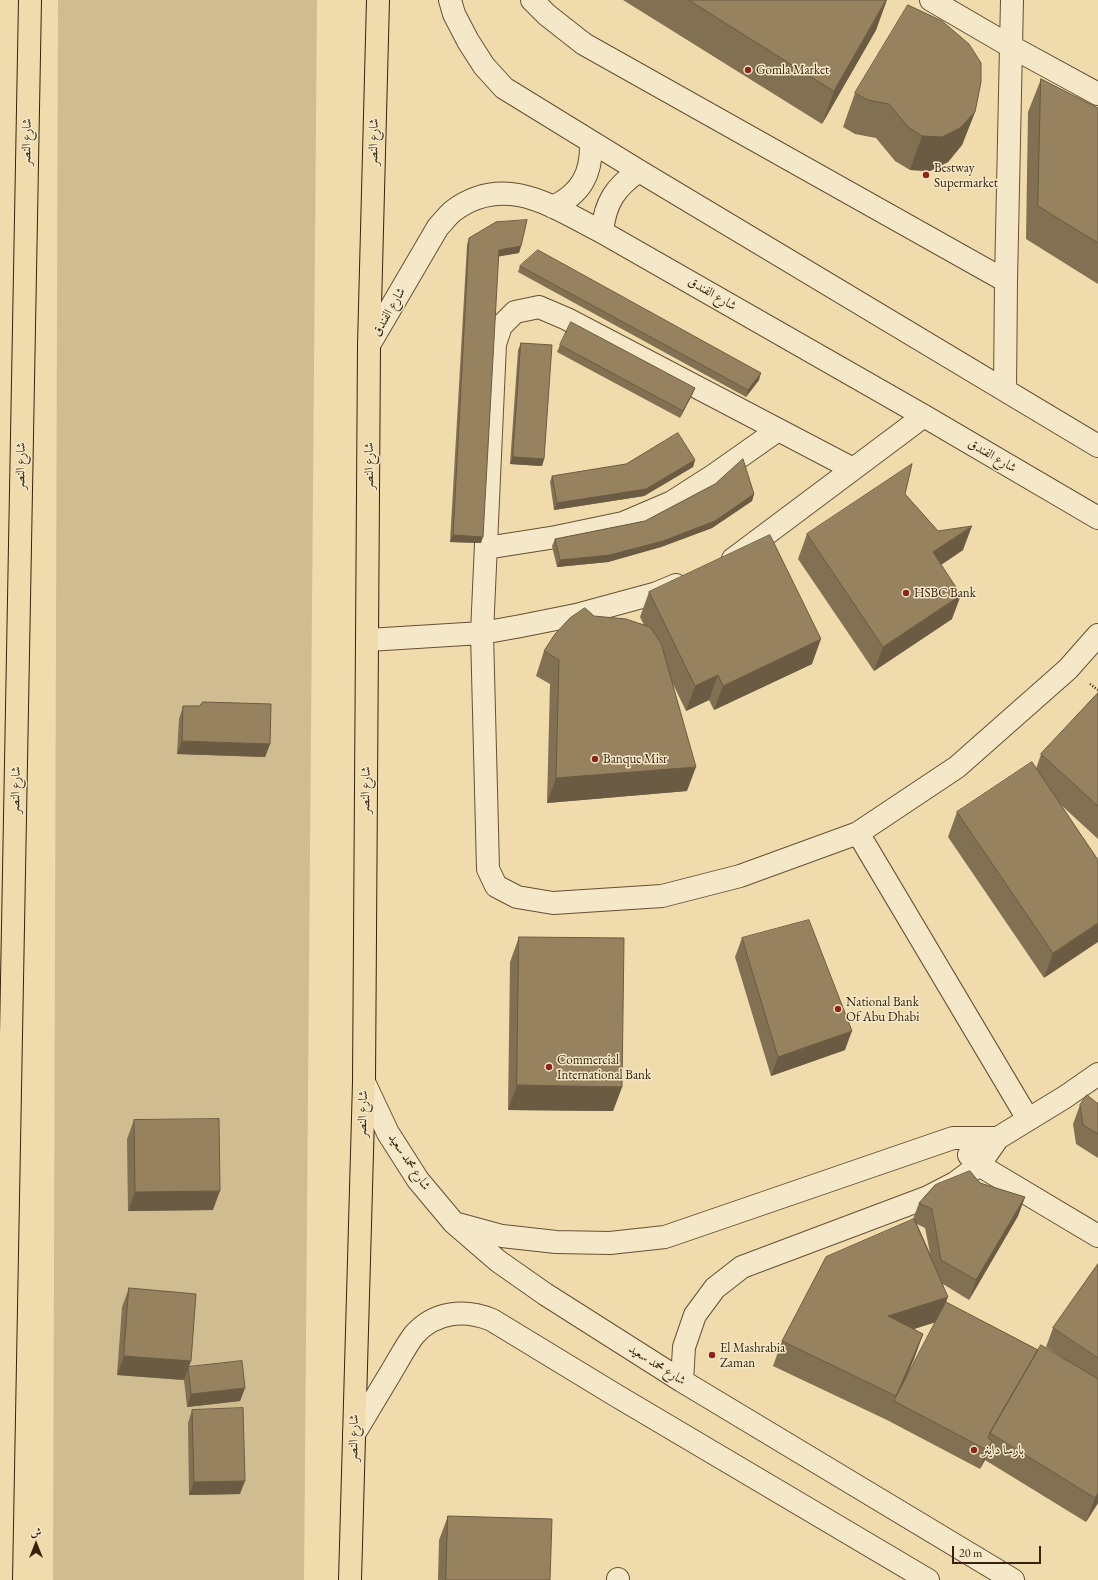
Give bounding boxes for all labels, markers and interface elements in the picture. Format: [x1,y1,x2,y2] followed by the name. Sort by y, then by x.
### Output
[756,62,829,78] place label: Gomla Market
[743,65,753,75] marker: Gomla Market
[19,118,35,166] street label: شارع النصر
[366,118,382,166] street label: شارع النصر
[934,160,998,191] place label: Bestway Supermarket
[921,170,931,180] marker: Bestway Supermarket
[685,274,739,314] street label: شارع الفندق
[369,285,409,339] street label: شارع الفندق
[965,436,1019,476] street label: شارع الفندق
[13,442,29,490] street label: شارع النصر
[361,442,377,490] street label: شارع النصر
[914,585,976,601] place label: HSBC Bank
[901,588,911,598] marker: HSBC Bank
[603,751,667,767] place label: Banque Misr
[590,754,600,764] marker: Banque Misr
[8,766,24,814] street label: شارع النصر
[358,766,374,814] street label: شارع النصر
[846,994,919,1025] place label: National Bank Of Abu Dhabi
[833,1004,843,1014] marker: National Bank Of Abu Dhabi
[557,1052,651,1083] place label: Commercial International Bank
[544,1062,554,1072] marker: Commercial International Bank
[354,1090,372,1138] street label: شارع النصر
[384,1131,434,1193] street label: شارع محمد سعيد
[720,1340,785,1371] place label: El Mashrabia Zaman
[625,1341,689,1389] street label: شارع محمد سعيد
[707,1350,717,1360] marker: El Mashrabia Zaman
[346,1414,362,1462] street label: شارع النصر
[982,1442,1024,1458] place label: بارسا داينر
[969,1445,979,1455] marker: بارسا داينر
[16,1524,56,1564] north arrow
[31,1525,41,1539] text: ش
[954,1538,1043,1564] scale bar
[959,1545,982,1561] text: 20 m

